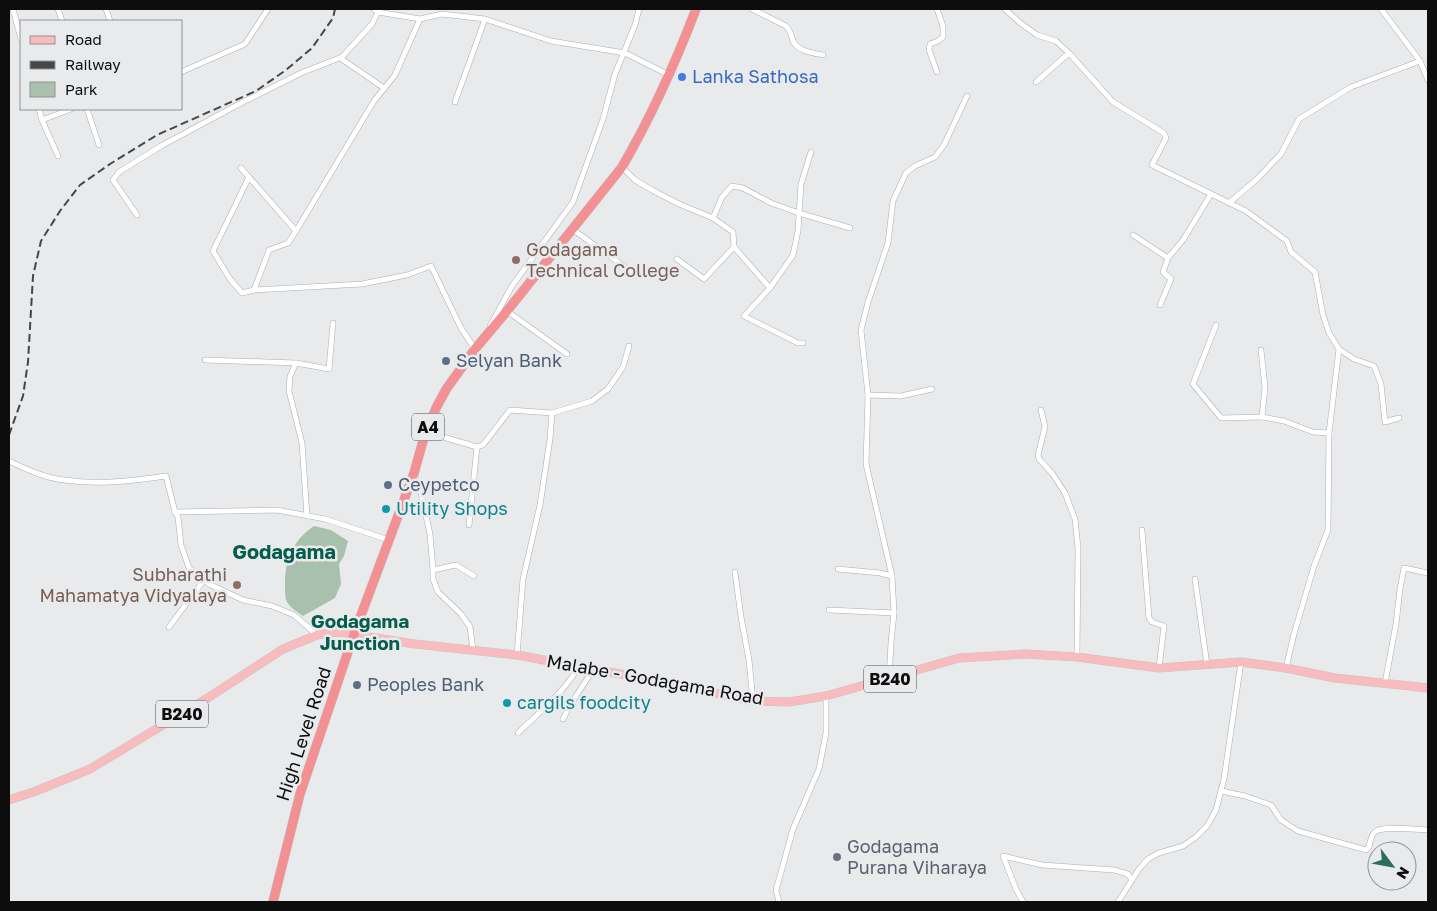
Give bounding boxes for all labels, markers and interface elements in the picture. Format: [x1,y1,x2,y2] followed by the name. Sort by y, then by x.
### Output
[20,20,182,110] legend
[65,30,102,48] text: Road
[65,55,121,73] text: Railway
[692,65,819,87] place label: Lanka Sathosa
[676,71,688,83] marker: Lanka Sathosa
[65,80,98,98] text: Park
[526,238,679,281] place label: Godagama Technical College
[510,254,522,266] marker: Godagama Technical College
[456,349,562,371] place label: Selyan Bank
[440,355,452,367] marker: Selyan Bank
[412,414,444,441] road number: A4
[398,473,480,495] place label: Ceypetco
[382,479,394,491] marker: Ceypetco
[396,497,508,519] place label: Utility Shops
[380,503,392,515] marker: Utility Shops
[232,539,336,563] district label: Godagama
[39,563,227,606] place label: Subharathi Mahamatya Vidyalaya
[231,579,243,591] marker: Subharathi Mahamatya Vidyalaya
[311,609,409,654] district label: Godagama Junction
[545,649,765,709] street label: Malabe - Godagama Road
[271,664,335,804] street label: High Level Road
[864,666,916,692] road number: B240
[367,673,484,695] place label: Peoples Bank
[351,679,363,691] marker: Peoples Bank
[517,691,651,713] place label: cargils foodcity
[501,697,513,709] marker: cargils foodcity
[156,701,208,728] road number: B240
[847,835,987,878] place label: Godagama Purana Viharaya
[1367,841,1417,891] north arrow
[831,851,843,863] marker: Godagama Purana Viharaya
[1393,864,1413,882] text: N

